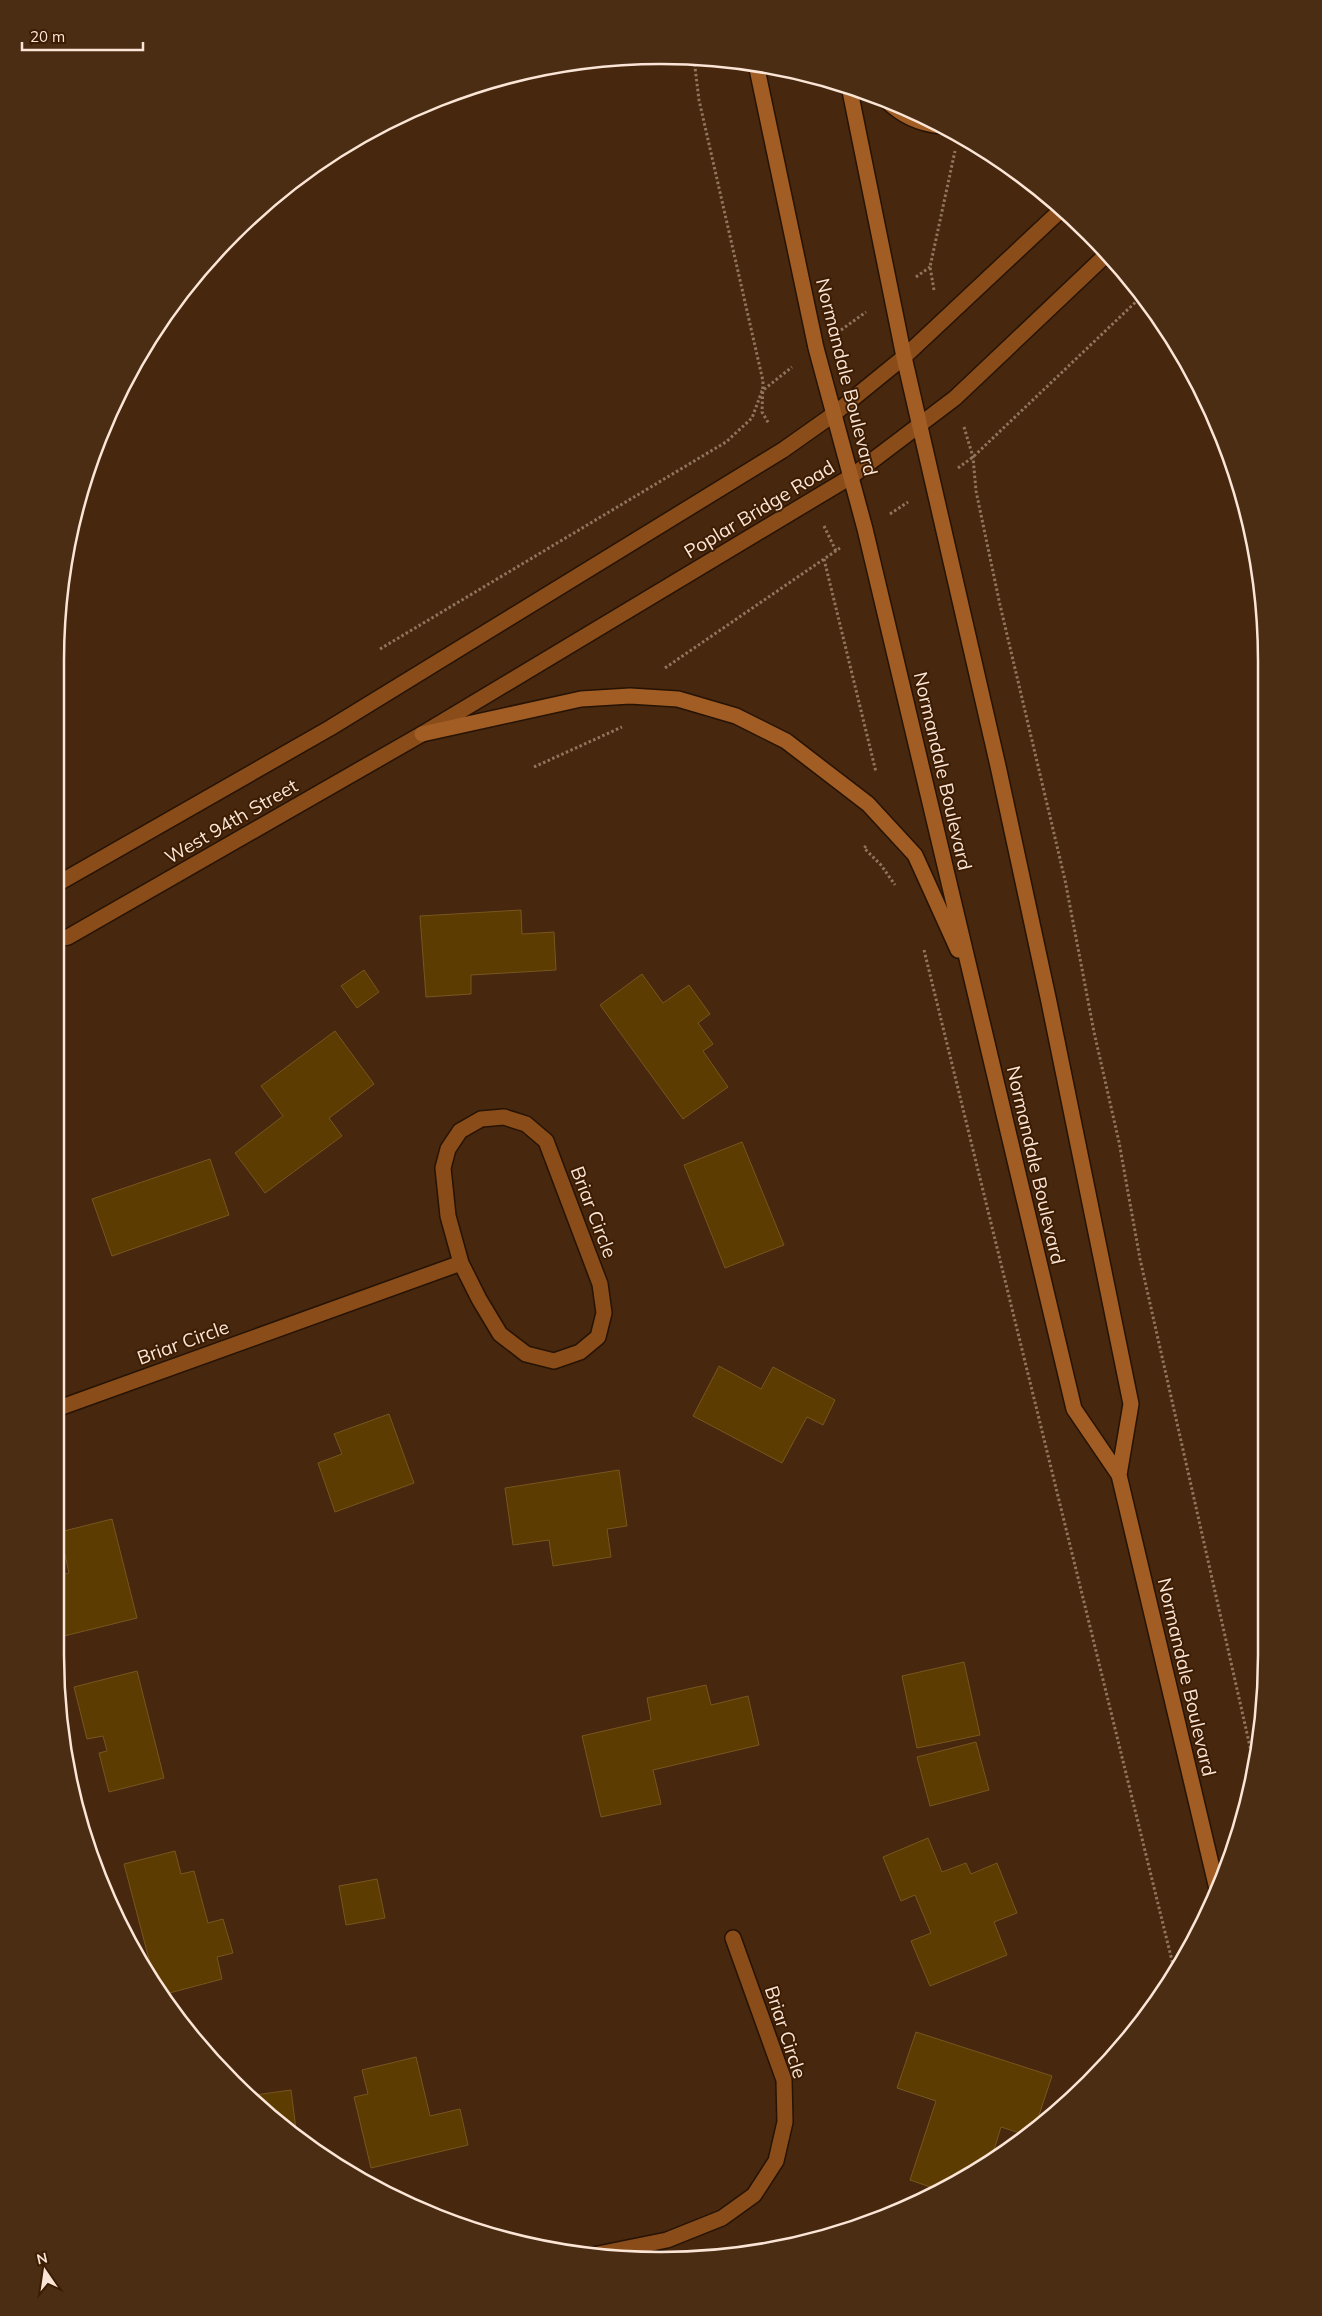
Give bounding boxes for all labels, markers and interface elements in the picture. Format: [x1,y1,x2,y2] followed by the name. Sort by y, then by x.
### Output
[22,20,144,52] scale bar
[30,27,65,46] text: 20 m
[811,276,883,478] street label: Normandale Boulevard
[680,455,838,563] street label: Poplar Bridge Road
[909,670,977,872] street label: Normandale Boulevard
[160,773,302,869] street label: West 94th Street
[1002,1064,1070,1266] street label: Normandale Boulevard
[566,1163,622,1261] street label: Briar Circle
[134,1314,232,1370] street label: Briar Circle
[1153,1576,1221,1778] street label: Normandale Boulevard
[760,1983,812,2081] street label: Briar Circle
[20,2246,70,2296] north arrow
[35,2248,49,2268] text: N

